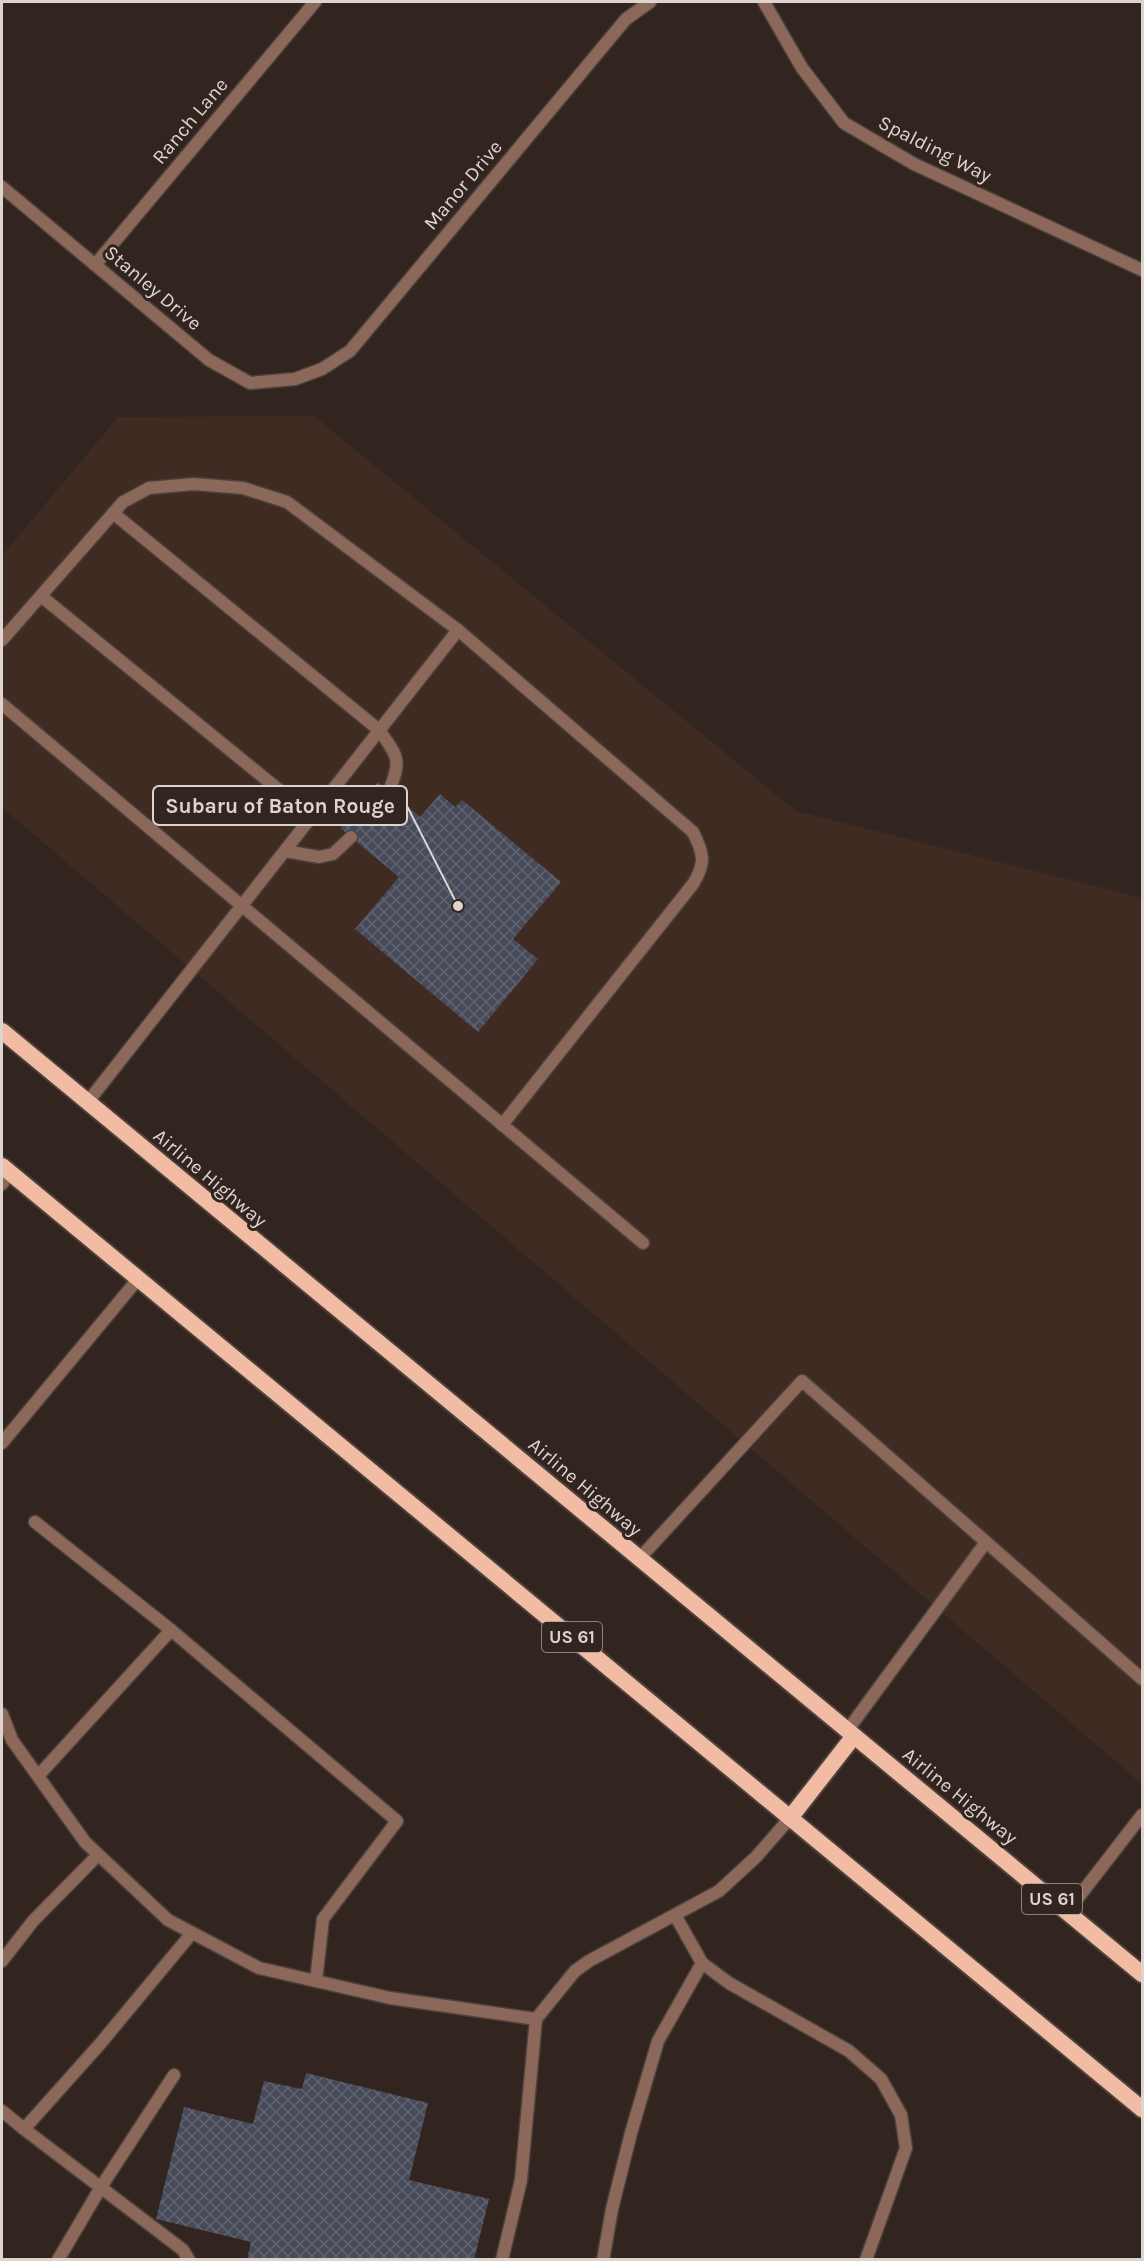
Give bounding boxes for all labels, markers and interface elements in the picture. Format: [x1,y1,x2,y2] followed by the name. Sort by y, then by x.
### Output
[147,73,233,169] street label: Ranch Lane
[875,111,995,187] street label: Spalding Way
[419,136,507,234] street label: Manor Drive
[100,241,206,335] street label: Stanley Drive
[153,786,407,825] callout: Subaru of Baton Rouge
[165,794,395,818] text: Subaru of Baton Rouge
[149,1124,271,1232] street label: Airline Highway
[524,1433,646,1541] street label: Airline Highway
[542,1622,602,1652] road number: US 61
[898,1743,1022,1849] street label: Airline Highway
[1022,1884,1082,1914] road number: US 61

